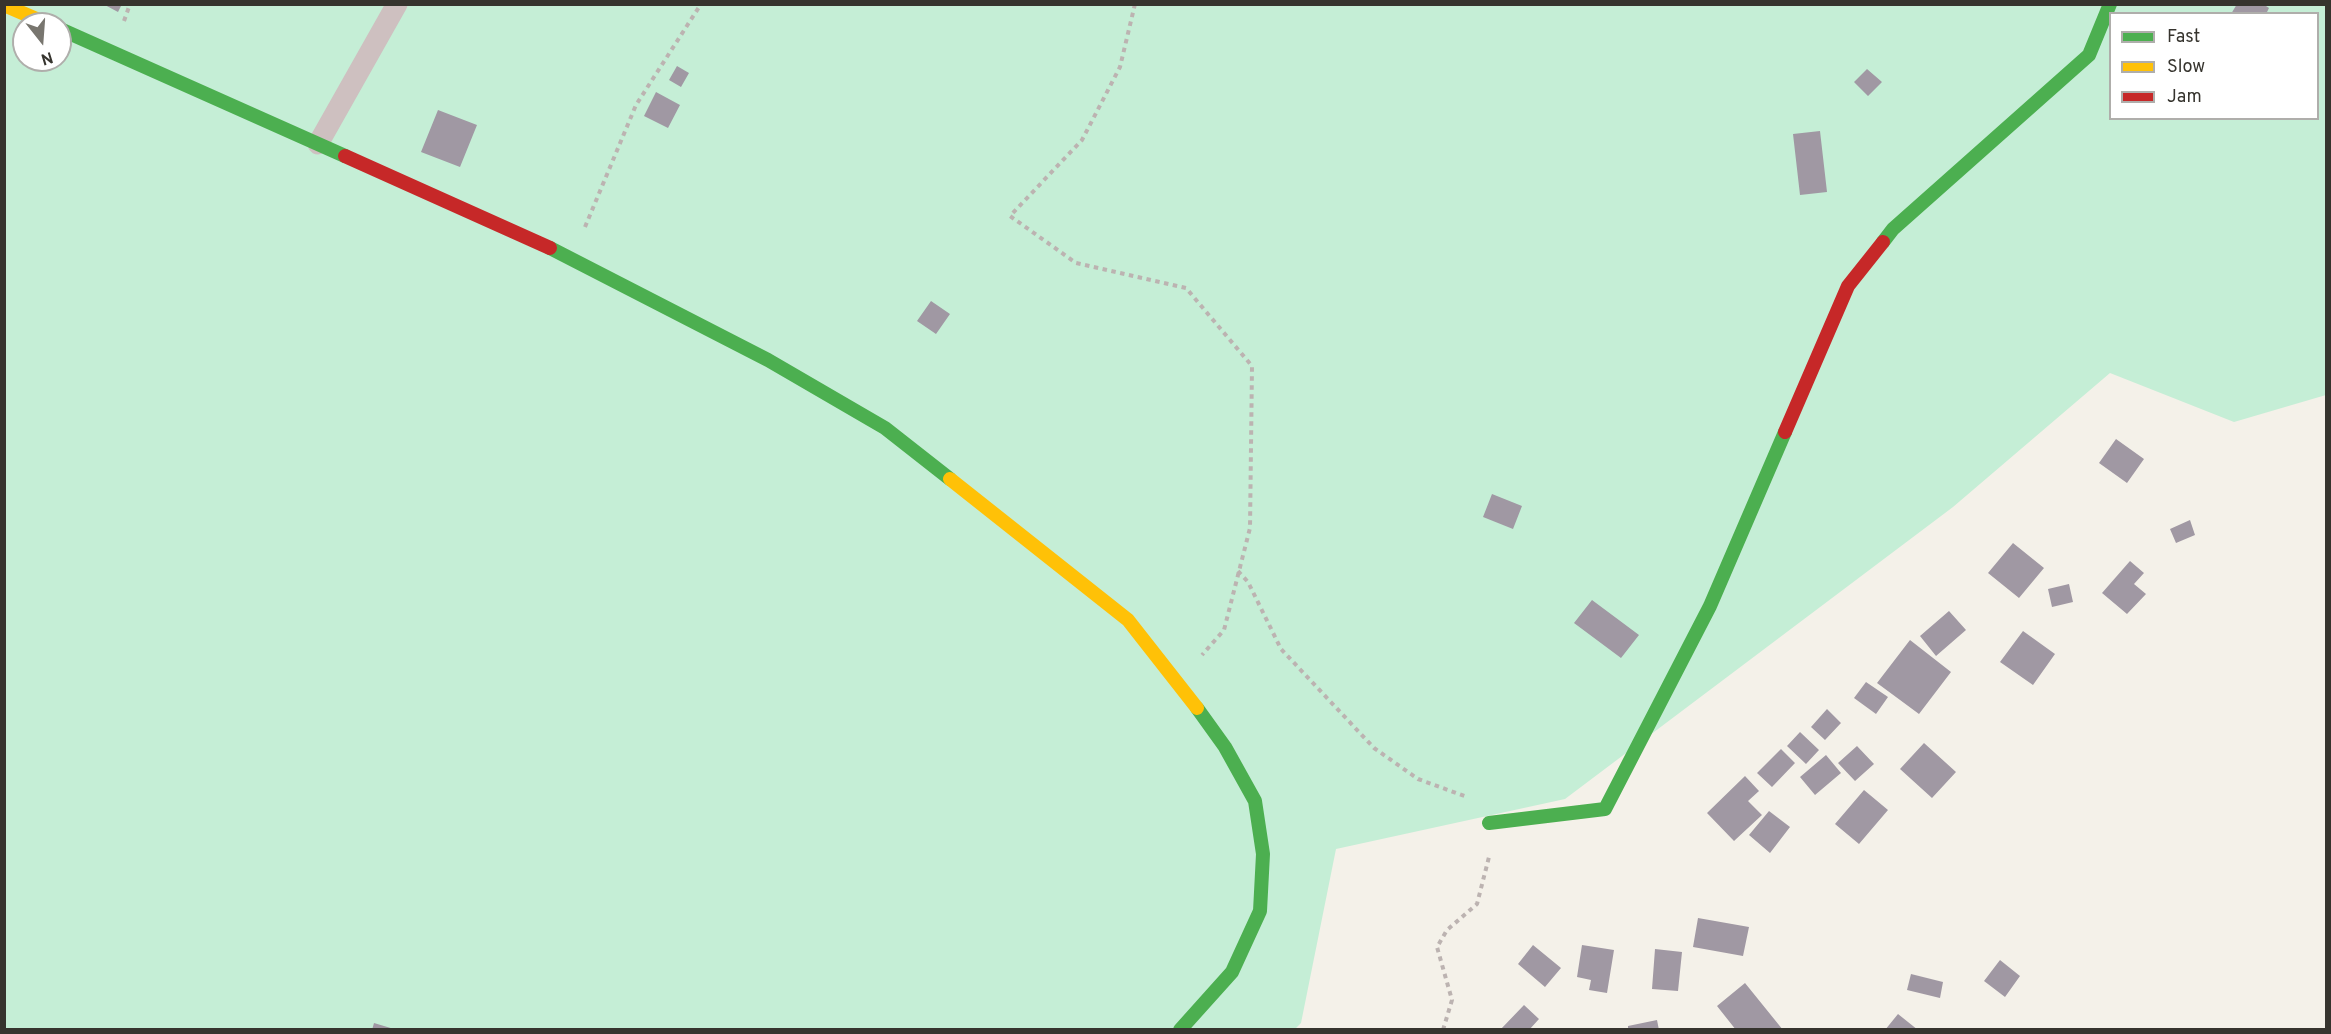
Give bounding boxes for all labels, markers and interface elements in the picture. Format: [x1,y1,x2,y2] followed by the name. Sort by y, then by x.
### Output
[12,12,72,72] north arrow
[2109,12,2319,120] legend
[2167,26,2200,49] text: Fast
[38,46,55,69] text: N
[2167,56,2205,79] text: Slow
[2167,86,2202,109] text: Jam

